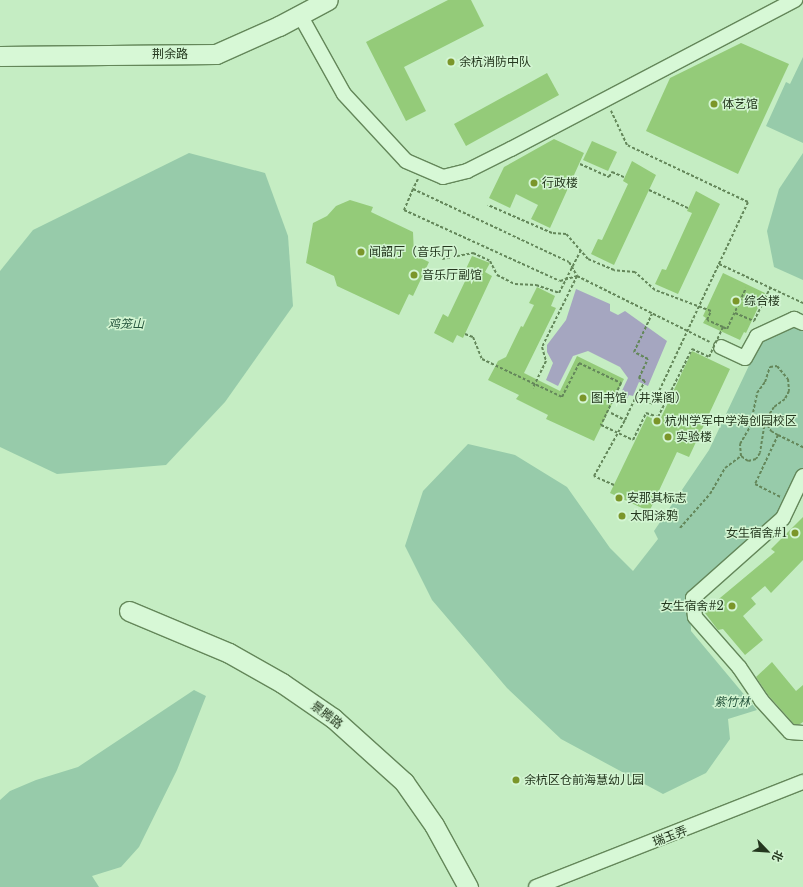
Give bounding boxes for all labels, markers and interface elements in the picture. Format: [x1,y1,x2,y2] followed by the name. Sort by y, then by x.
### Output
[152,47,188,61] street label: 荆余路
[459,55,531,69] place label: 余杭消防中队
[446,57,456,67] marker: 余杭消防中队
[722,97,758,111] place label: 体艺馆
[709,99,719,109] marker: 体艺馆
[542,176,578,190] place label: 行政楼
[529,178,539,188] marker: 行政楼
[369,245,465,259] place label: 闻韶厅（音乐厅）
[356,247,366,257] marker: 闻韶厅（音乐厅）
[422,268,482,282] place label: 音乐厅副馆
[409,270,419,280] marker: 音乐厅副馆
[744,294,780,308] place label: 综合楼
[731,296,741,306] marker: 综合楼
[108,317,144,331] park label: 鸡笼山
[591,391,687,405] place label: 图书馆（井渫阁）
[578,393,588,403] marker: 图书馆（井渫阁）
[665,414,797,428] place label: 杭州学军中学海创园校区
[652,416,662,426] marker: 杭州学军中学海创园校区
[676,430,712,444] place label: 实验楼
[663,432,673,442] marker: 实验楼
[627,491,687,505] place label: 安那其标志
[614,493,624,503] marker: 安那其标志
[630,509,678,523] place label: 太阳涂鸦
[617,511,627,521] marker: 太阳涂鸦
[726,526,787,540] place label: 女生宿舍#1
[790,528,800,538] marker: 女生宿舍#1
[661,599,724,613] place label: 女生宿舍#2
[727,601,737,611] marker: 女生宿舍#2
[714,695,750,709] park label: 紫竹林
[308,698,346,732] street label: 景腾路
[524,773,644,787] place label: 余杭区仓前海慧幼儿园
[511,775,521,785] marker: 余杭区仓前海慧幼儿园
[651,823,689,849] street label: 瑞玉弄
[747,831,787,871] north arrow
[769,848,787,864] text: 北

